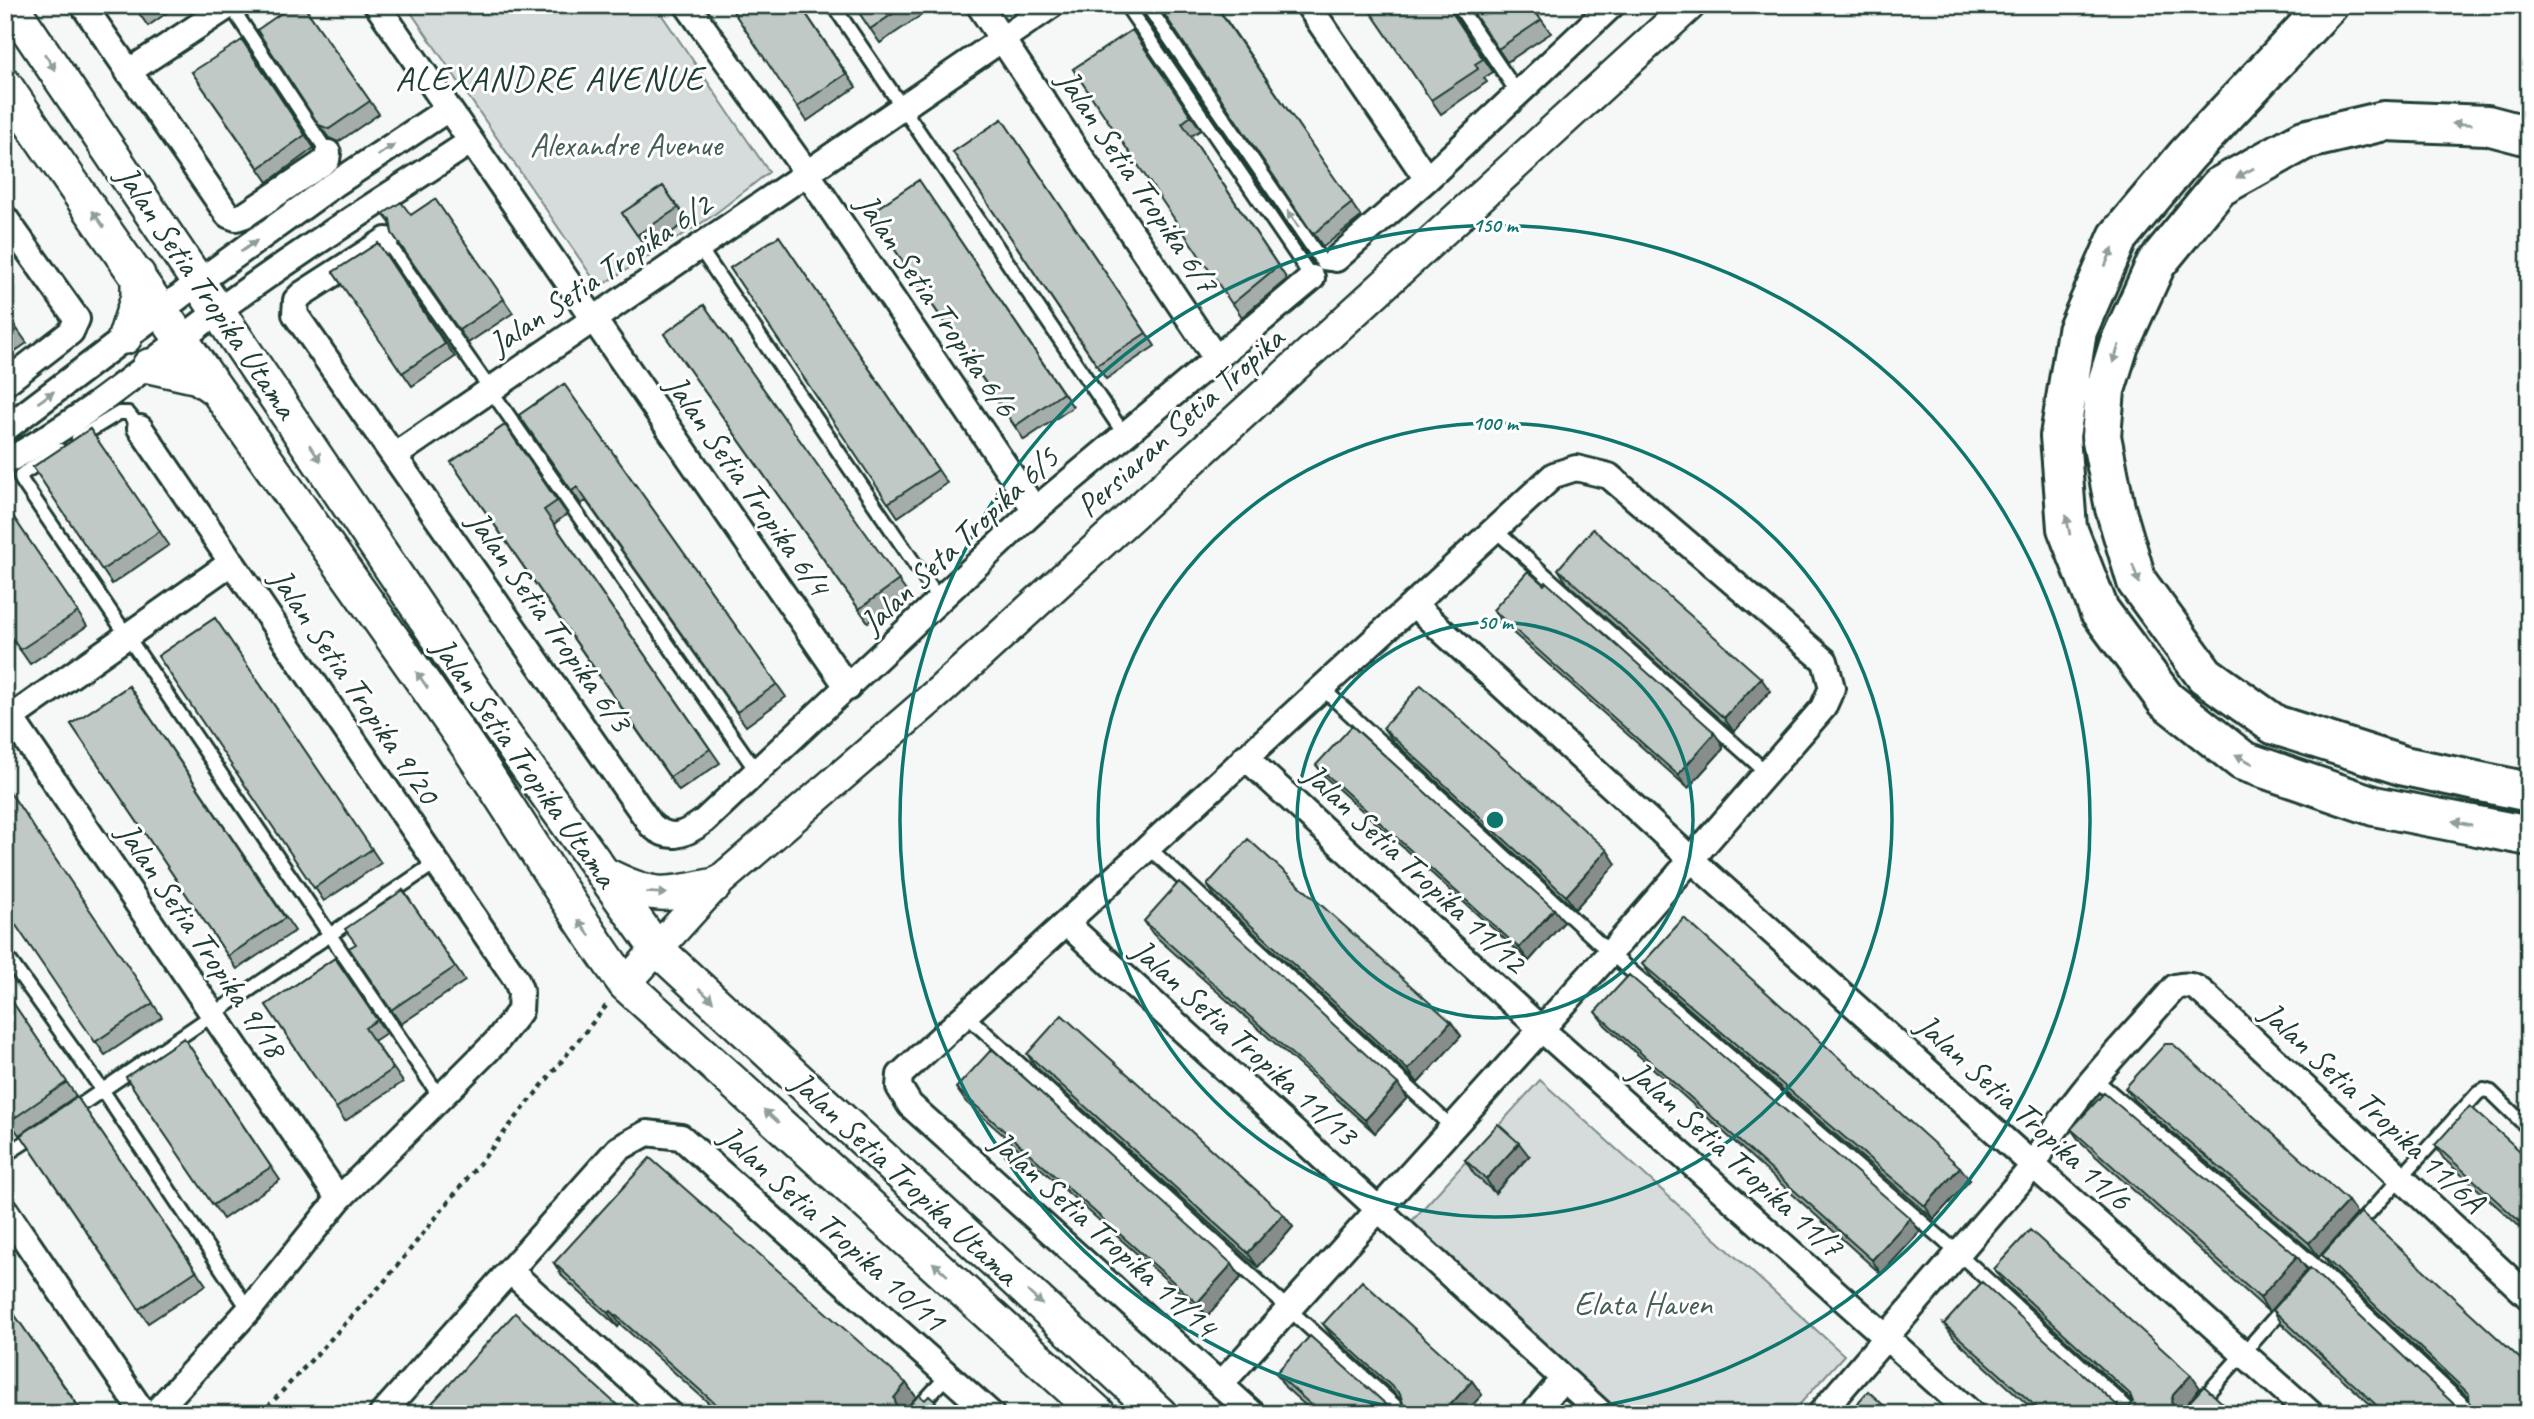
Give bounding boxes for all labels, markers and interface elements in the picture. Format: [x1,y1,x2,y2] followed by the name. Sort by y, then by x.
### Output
[43,52,56,71] one-way arrow
[395,56,707,101] district label: ALEXANDRE AVENUE
[1047,60,1229,302] street label: Jalan Setia Tropika 6/7
[2451,118,2473,129] one-way arrow
[530,124,724,166] park label: Alexandre Avenue
[377,143,395,157] one-way arrow
[106,156,309,429] street label: Jalan Setia Tropika Utama
[2235,166,2255,178] one-way arrow
[479,182,722,365] street label: Jalan Setia Tropika 6/2
[846,184,1028,426] street label: Jalan Setia Tropika 6/6
[91,210,105,228] one-way arrow
[1286,210,1300,228] one-way arrow
[1472,212,1520,238] text: 150 m
[240,239,258,253] one-way arrow
[2104,247,2115,268] one-way arrow
[1067,316,1294,526] street label: Persiaran Setia Tropika
[2110,343,2121,364] one-way arrow
[655,365,842,606] street label: Jalan Setia Tropika 6/4
[37,391,56,404] one-way arrow
[1472,410,1520,436] text: 100 m
[849,436,1069,644] street label: Jalan Seta Tropika 6/5
[308,443,321,462] one-way arrow
[457,501,643,741] street label: Jalan Setia Tropika 6/3
[2063,514,2074,536] one-way arrow
[260,558,451,814] street label: Jalan Setia Tropika 9/20
[2131,564,2142,585] one-way arrow
[1477,609,1515,635] text: 50 m
[422,627,629,898] street label: Jalan Setia Tropika Utama
[415,671,429,689] one-way arrow
[1293,752,1538,984] street label: Jalan Setia Tropika 11/12
[2235,753,2254,765] one-way arrow
[1483,808,1507,832] centre of rings
[107,812,298,1068] street label: Jalan Setia Tropika 9/18
[2451,817,2473,828] one-way arrow
[646,888,668,899] one-way arrow
[578,919,592,937] one-way arrow
[1122,928,1368,1156] street label: Jalan Setia Tropika 11/13
[697,986,714,1002] one-way arrow
[2251,991,2495,1223] street label: Jalan Setia Tropika 11/6A
[1906,1003,2141,1220] street label: Jalan Setia Tropika 11/6
[1618,1050,1854,1268] street label: Jalan Setia Tropika 11/7
[781,1060,1030,1296] street label: Jalan Setia Tropika Utama
[763,1109,780,1125] one-way arrow
[710,1114,956,1342] street label: Jalan Setia Tropika 10/11
[981,1120,1228,1349] street label: Jalan Setia Tropika 11/14
[931,1261,949,1277] one-way arrow
[1574,1283,1713,1325] park label: Elata Haven
[1026,1290,1043,1306] one-way arrow

